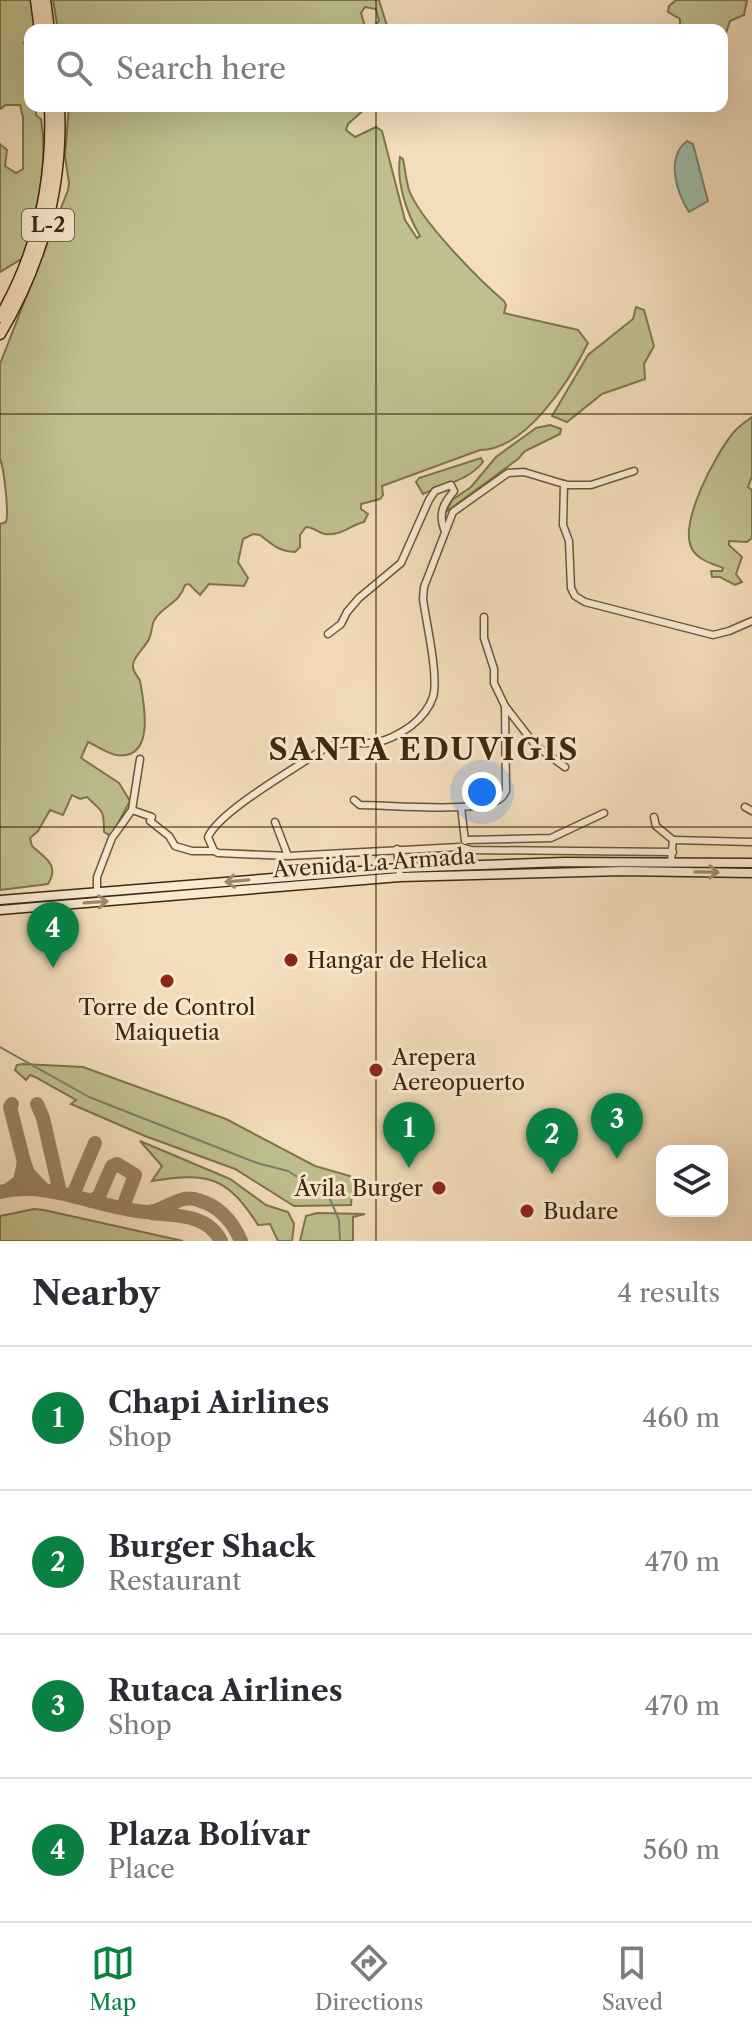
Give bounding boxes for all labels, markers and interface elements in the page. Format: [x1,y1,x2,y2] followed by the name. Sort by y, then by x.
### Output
[24,24,728,112] search box
[52,46,96,90] icon: search
[116,50,286,87] text: Search here
[22,209,74,241] road number: L-2
[268,731,580,768] district label: SANTA EDUVIGIS
[462,772,502,812] your location
[271,842,477,884] street label: Avenida La Armada
[693,864,720,880] one-way arrow
[224,873,251,888] one-way arrow
[82,894,109,909] one-way arrow
[27,902,79,968] pin: 4
[307,947,488,974] place label: Hangar de Helica
[282,951,300,969] marker: Hangar de Helica
[158,972,176,990] marker: Torre de Control Maiquetia
[79,994,256,1046] place label: Torre de Control Maiquetia
[391,1044,525,1096] place label: Arepera Aereopuerto
[367,1061,385,1079] marker: Arepera Aereopuerto
[591,1093,643,1159] pin: 3
[383,1102,435,1168] pin: 1
[526,1108,578,1174] pin: 2
[656,1145,728,1217] map controls
[656,1145,728,1217] button: layers
[294,1174,423,1202] place label: Ávila Burger
[430,1179,448,1197] marker: Ávila Burger
[543,1198,618,1225] place label: Budare
[518,1202,536,1220] marker: Budare
[32,1272,160,1314] text: Nearby
[617,1277,720,1309] text: 4 results
[108,1384,329,1421] text: Chapi Airlines
[52,1402,64,1434] text: 1
[642,1402,720,1434] text: 460 m
[108,1421,172,1453] text: Shop
[108,1528,315,1565] text: Burger Shack
[50,1546,66,1578] text: 2
[645,1546,720,1578] text: 470 m
[108,1565,242,1597] text: Restaurant
[108,1672,343,1709] text: Rutaca Airlines
[51,1690,65,1722] text: 3
[645,1690,720,1722] text: 470 m
[108,1709,172,1741] text: Shop
[108,1816,310,1853] text: Plaza Bolívar
[50,1834,66,1866] text: 4
[643,1834,720,1866] text: 560 m
[108,1853,175,1885] text: Place
[89,1941,136,2016] tab: Map
[315,1941,423,2016] tab: Directions
[602,1941,663,2016] tab: Saved

